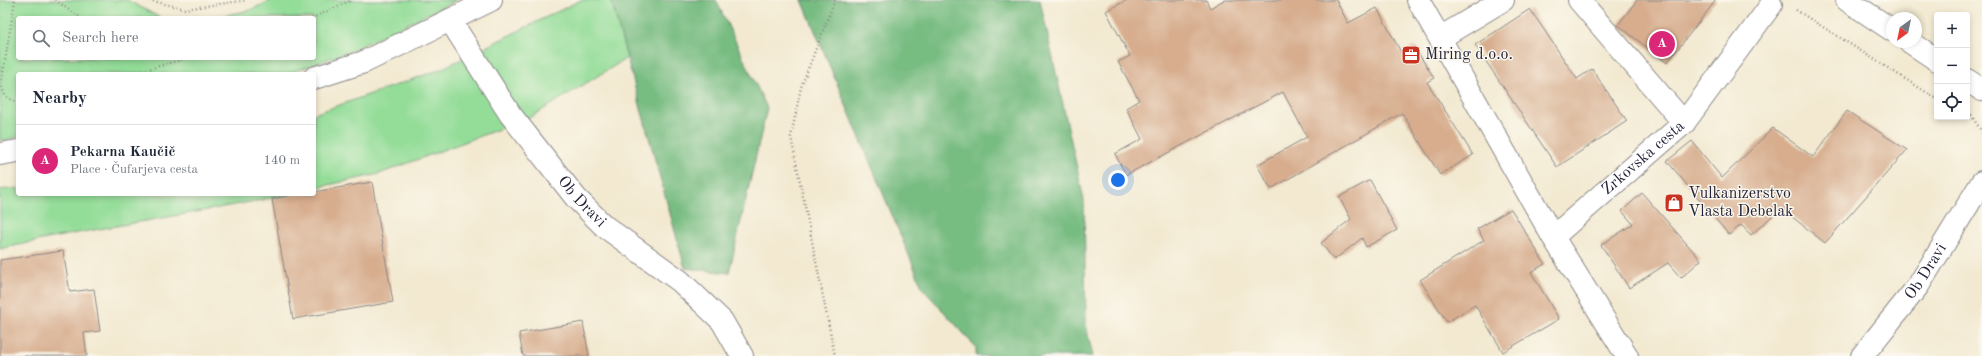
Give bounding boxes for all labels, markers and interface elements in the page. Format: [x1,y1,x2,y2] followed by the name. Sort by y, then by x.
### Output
[1886,12,1922,48] north arrow
[1934,12,1970,120] map controls
[1934,12,1970,48] button: +
[16,16,316,60] search box
[30,27,52,49] icon: search
[1649,29,1675,59] pin: A
[62,31,139,46] text: Search here
[1400,44,1422,66] office icon: Miring d.o.o.
[1425,47,1513,63] place label: Miring d.o.o.
[1934,48,1970,84] button: −
[1934,84,1970,120] button: locate
[32,90,87,107] text: Nearby
[1599,118,1688,198] street label: Zrkovska cesta
[70,145,175,160] text: Pekarna Kaučič
[40,154,50,167] text: A
[263,154,300,167] text: 140 m
[70,163,198,176] text: Place · Čufarjeva cesta
[1108,170,1128,190] your location
[554,173,609,231] street label: Ob Dravi
[1688,186,1793,220] place label: Vulkanizerstvo Vlasta Debelak
[1663,192,1685,214] shop icon: Vulkanizerstvo Vlasta Debelak
[1902,241,1950,303] street label: Ob Dravi

